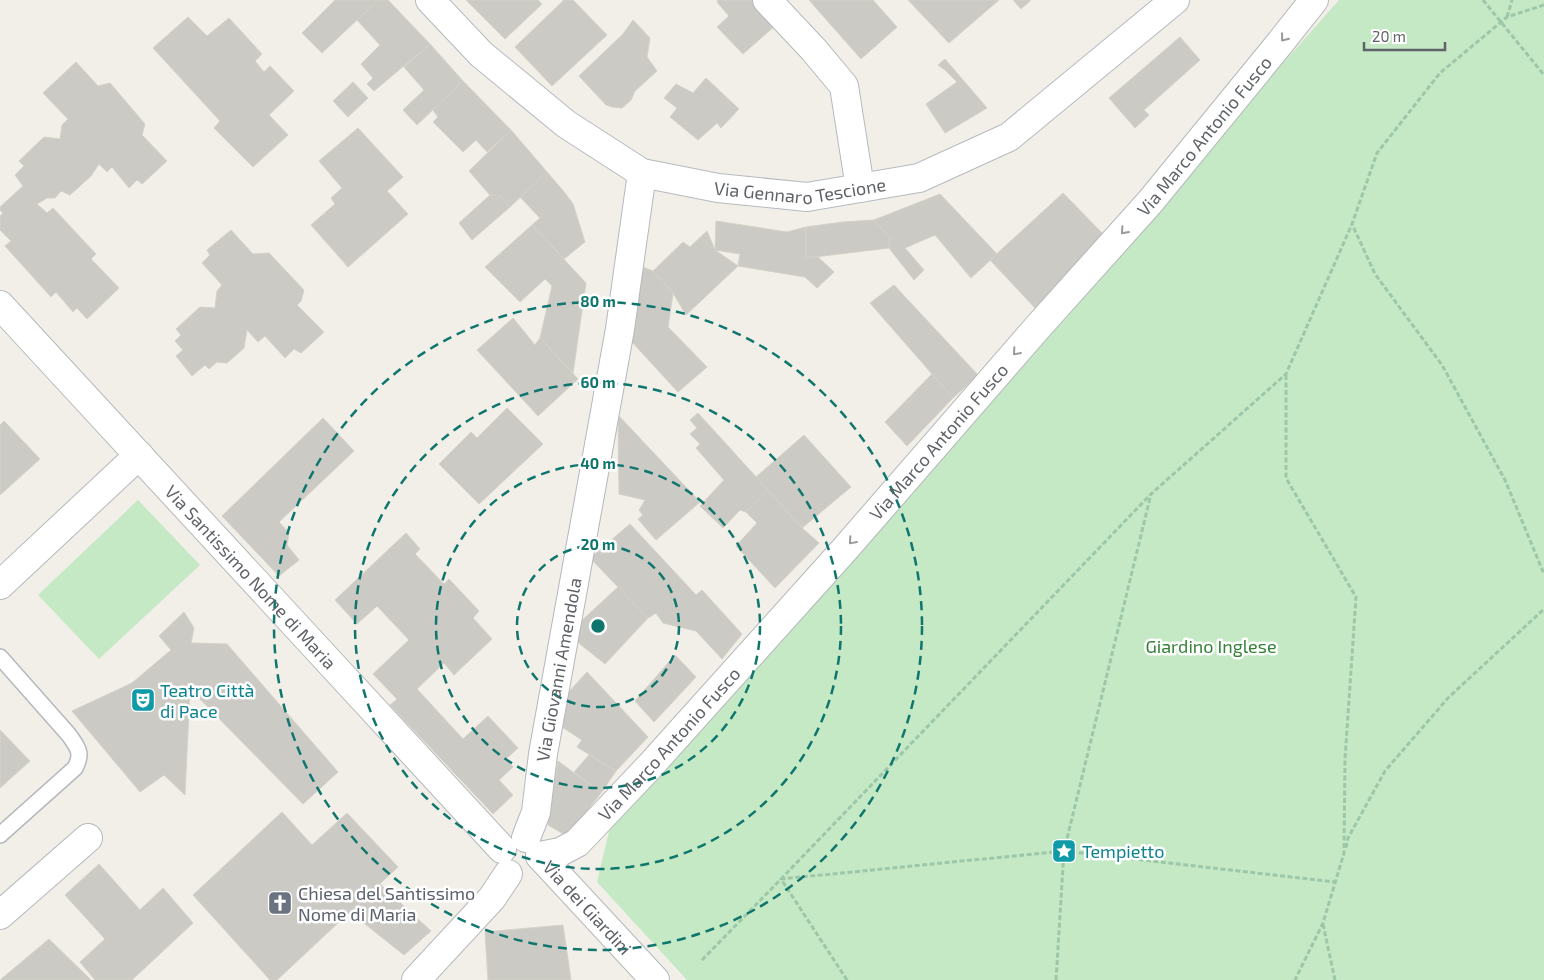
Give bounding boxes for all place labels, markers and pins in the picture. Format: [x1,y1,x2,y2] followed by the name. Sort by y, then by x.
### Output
[589,617,607,635] centre of rings
[160,679,254,722] place label: Teatro Città di Pace
[130,687,156,713] theatre icon: Teatro Città di Pace
[1051,838,1077,864] place icon: Tempietto
[1082,840,1164,862] place label: Tempietto
[298,882,475,925] place label: Chiesa del Santissimo Nome di Maria
[267,890,293,916] church icon: Chiesa del Santissimo Nome di Maria

